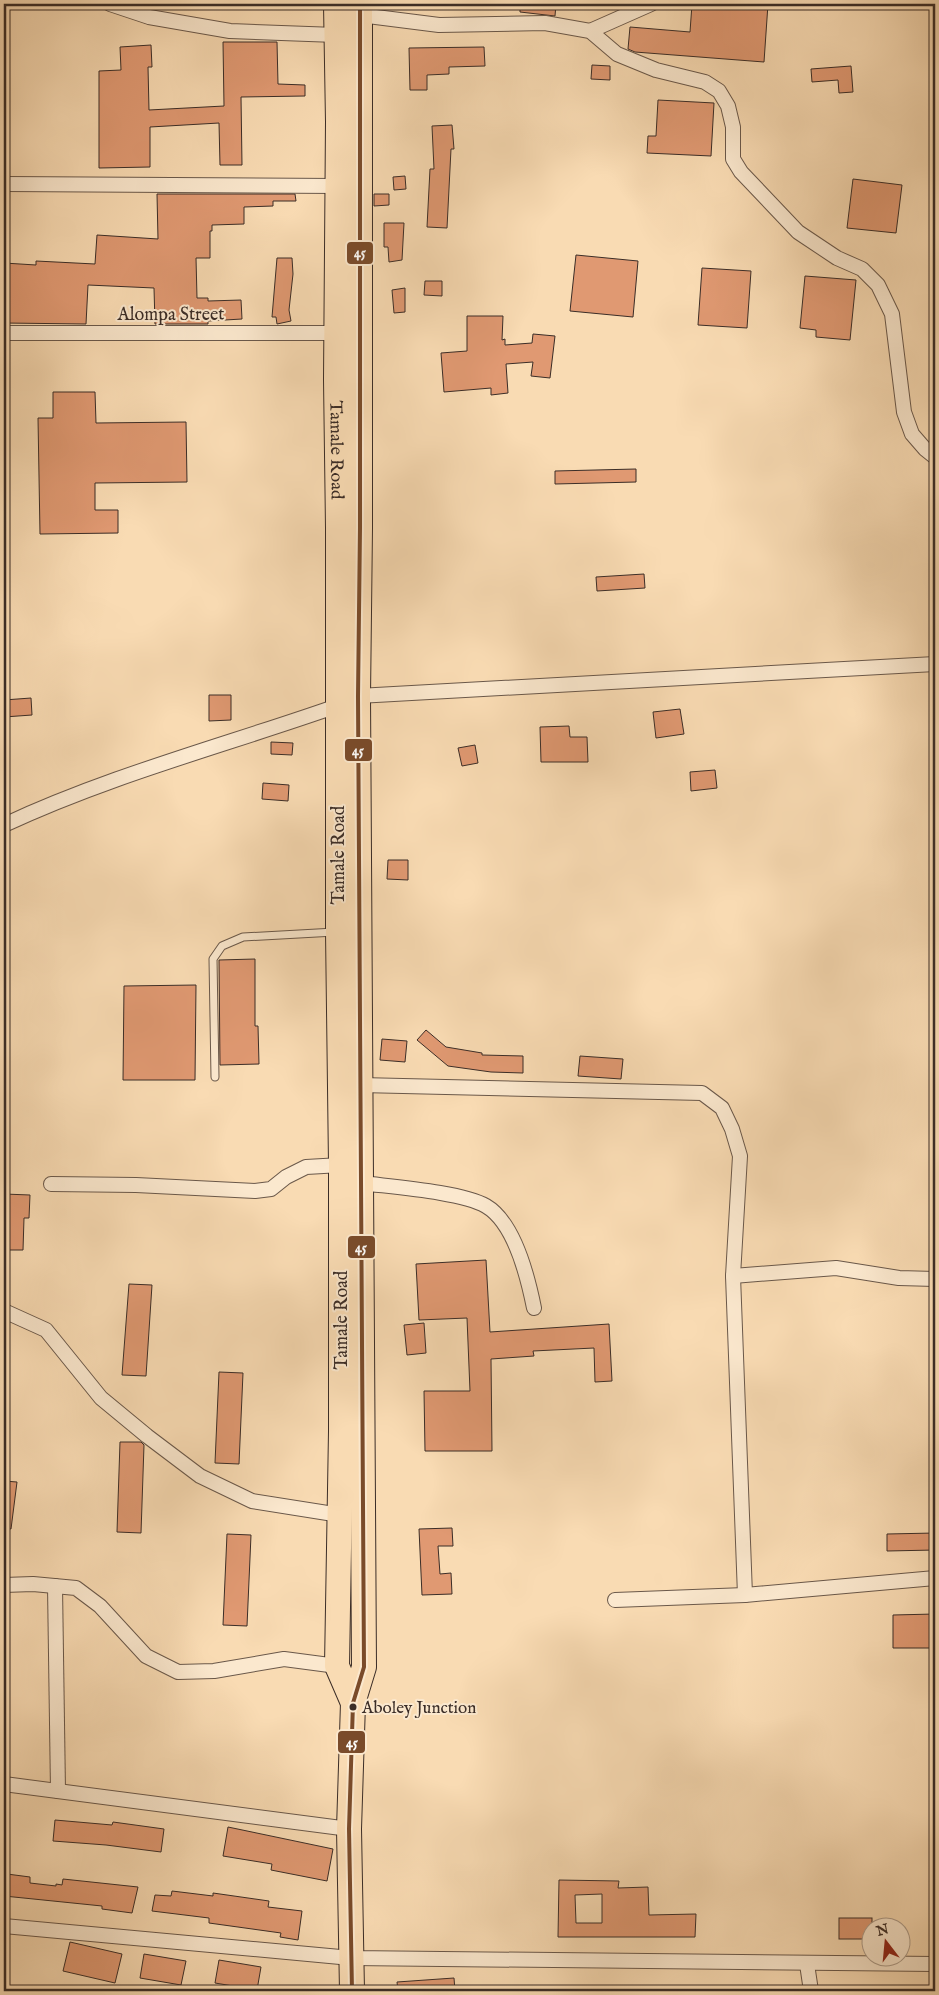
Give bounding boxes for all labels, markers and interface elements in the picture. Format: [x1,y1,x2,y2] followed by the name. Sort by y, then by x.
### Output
[346,241,374,265] line badge: 45
[354,244,366,262] text: 45
[117,304,224,327] street label: Alompa Street
[323,400,348,500] street label: Tamale Road
[344,738,373,762] line badge: 45
[352,742,364,760] text: 45
[328,805,351,904] street label: Tamale Road
[347,1235,376,1259] line badge: 45
[355,1239,367,1257] text: 45
[331,1270,354,1369] street label: Tamale Road
[361,1698,476,1719] place label: Aboley Junction
[348,1702,358,1712] marker: Aboley Junction
[337,1730,366,1754] line badge: 45
[346,1734,358,1752] text: 45
[862,1918,912,1968] north arrow
[873,1920,891,1941] text: N

